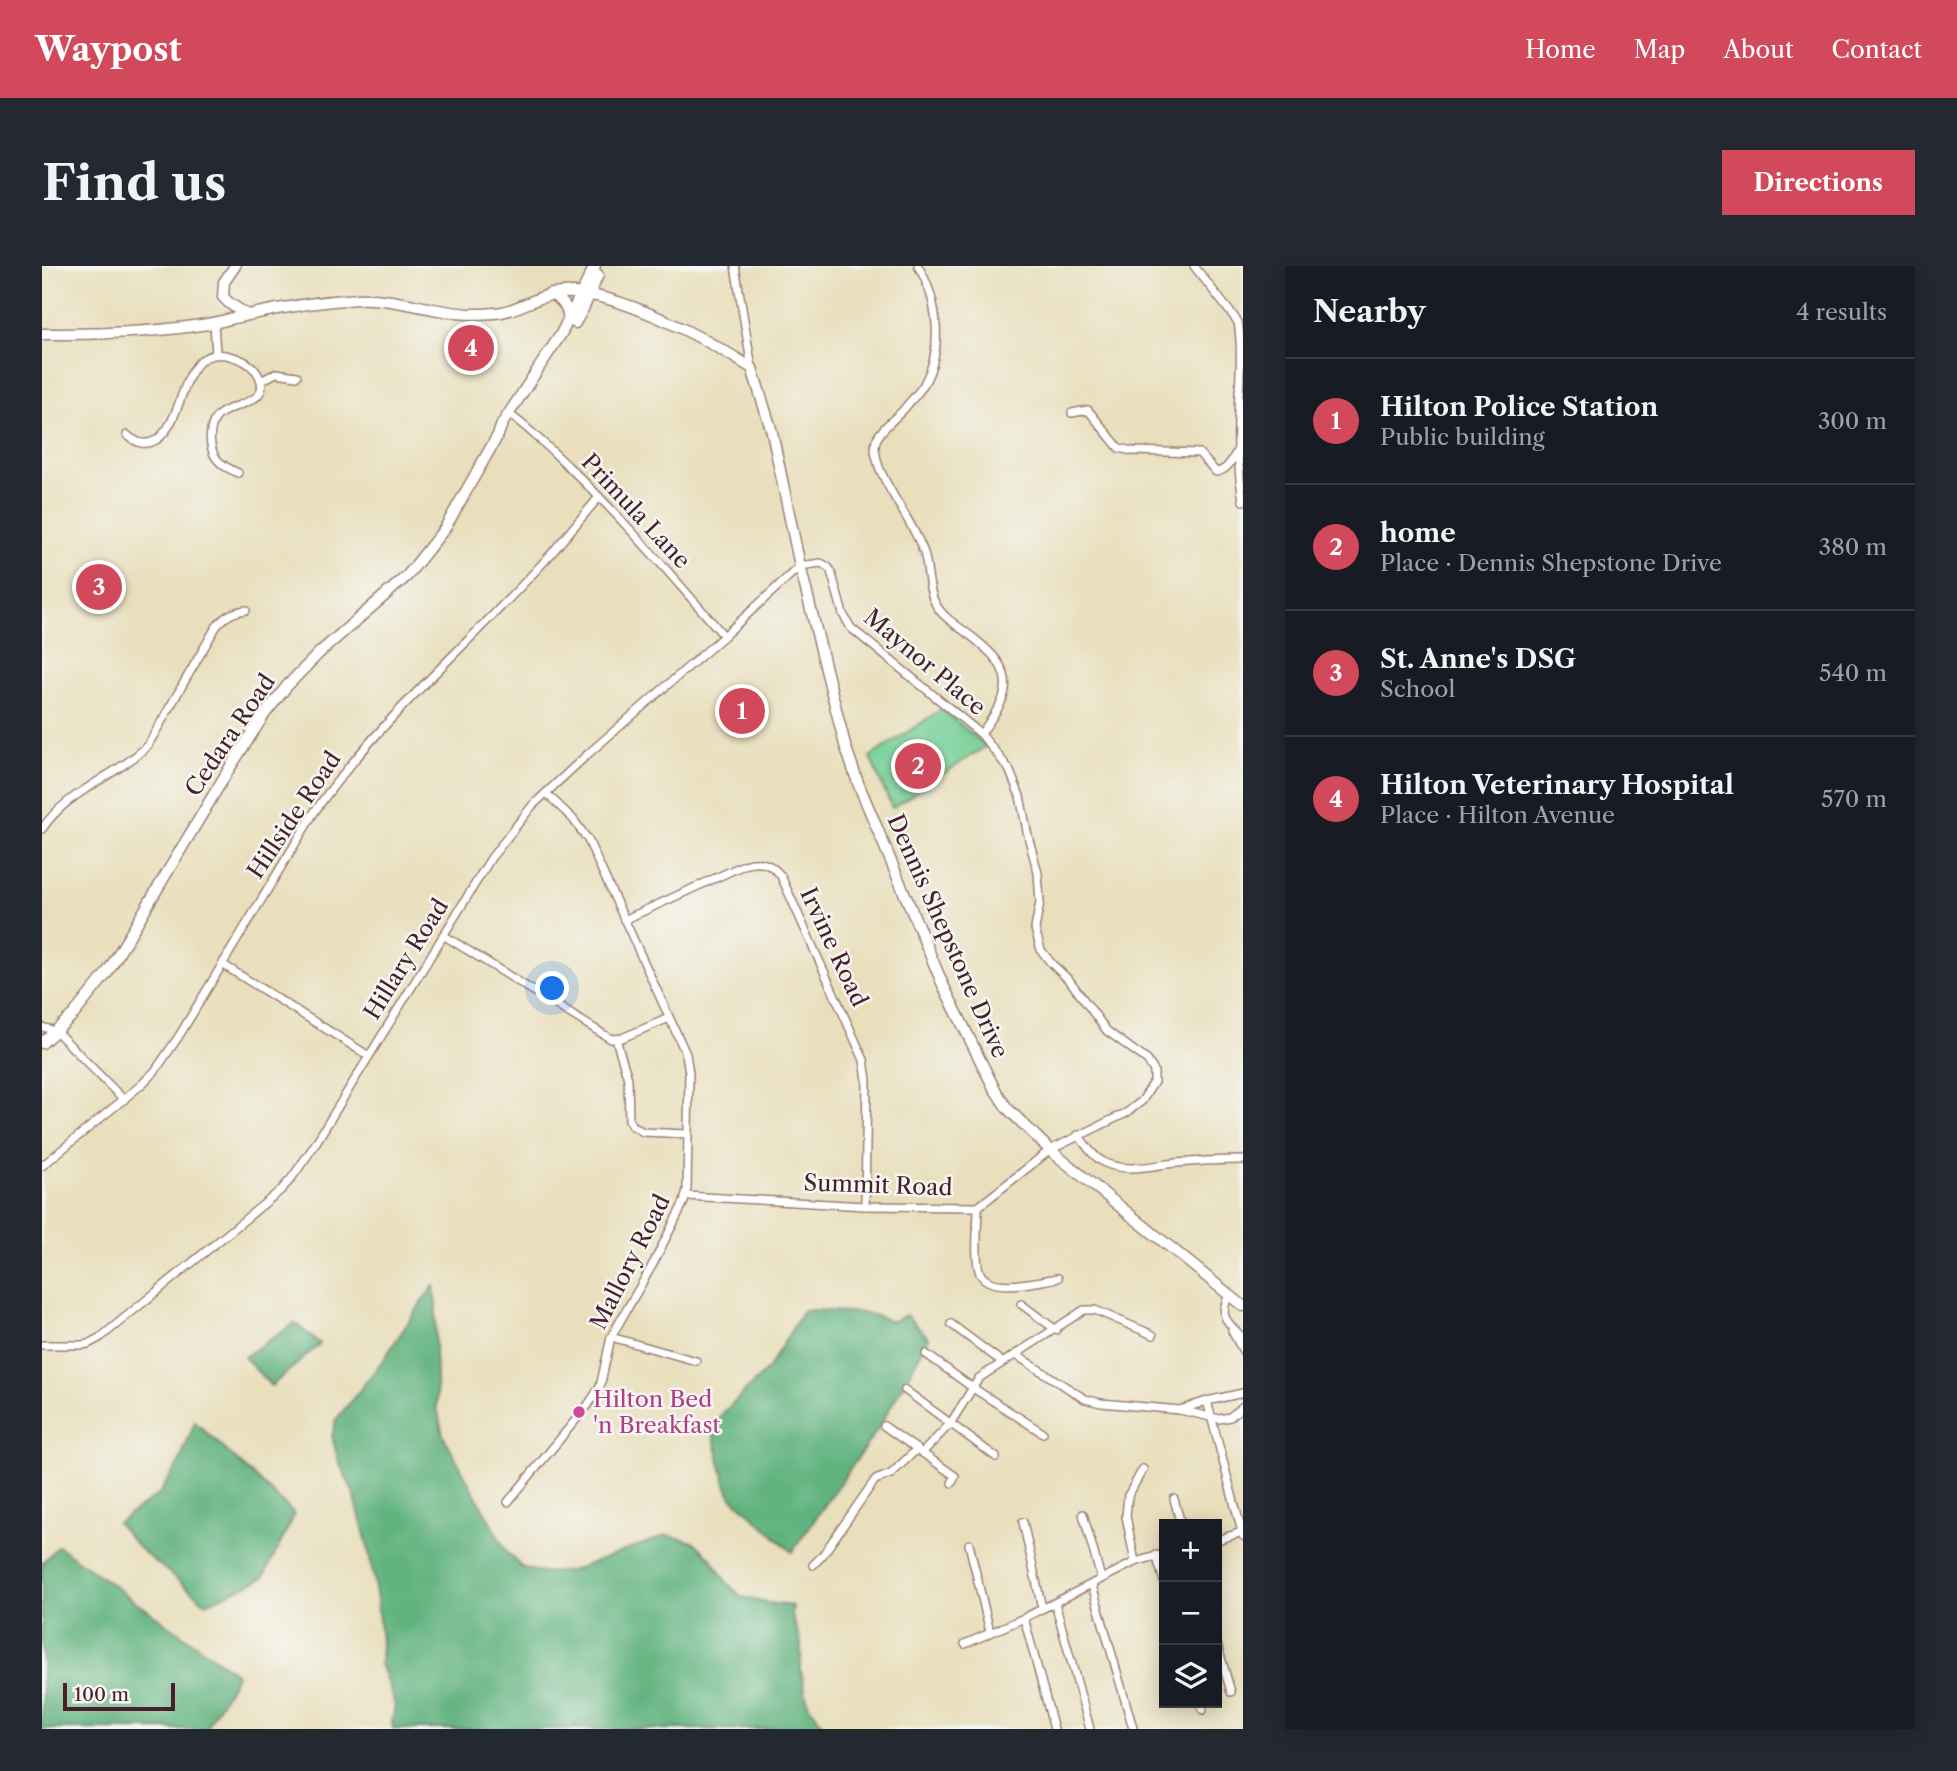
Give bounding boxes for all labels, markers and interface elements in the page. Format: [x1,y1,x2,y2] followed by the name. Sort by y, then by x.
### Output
[35,29,182,70] text: Waypost
[1525,35,1596,64] text: Home
[1634,35,1685,64] text: Map
[1723,35,1794,64] text: About
[1832,35,1922,64] text: Contact
[1722,150,1915,215] button: Directions
[42,152,226,213] text: Find us
[1313,293,1426,330] text: Nearby
[1796,298,1887,326] text: 4 results
[448,322,494,374] pin: 4
[1380,391,1658,423] text: Hilton Police Station
[1331,407,1341,435] text: 1
[1818,407,1887,435] text: 300 m
[1380,423,1545,451] text: Public building
[576,448,696,574] street label: Primula Lane
[1380,517,1456,549] text: home
[1329,533,1343,561] text: 2
[1819,533,1887,561] text: 380 m
[1380,549,1722,577] text: Place · Dennis Shepstone Drive
[76,561,122,613] pin: 3
[858,603,992,721] street label: Maynor Place
[1380,643,1576,675] text: St. Anne's DSG
[1330,659,1343,687] text: 3
[1819,659,1887,687] text: 540 m
[179,669,281,801] street label: Cedara Road
[1380,675,1455,703] text: School
[719,685,765,737] pin: 1
[895,740,941,792] pin: 2
[241,746,347,884] street label: Hillside Road
[1380,769,1734,801] text: Hilton Veterinary Hospital
[1329,785,1343,813] text: 4
[1821,785,1887,813] text: 570 m
[1380,801,1615,829] text: Place · Hilton Avenue
[882,810,1014,1062] street label: Dennis Shepstone Drive
[794,883,874,1011] street label: Irvine Road
[358,893,454,1025] street label: Hillary Road
[535,971,569,1005] your location
[803,1168,953,1202] street label: Summit Road
[584,1190,676,1334] street label: Mallory Road
[593,1385,721,1439] place label: Hilton Bed 'n Breakfast
[571,1404,587,1420] marker: Hilton Bed 'n Breakfast
[1159,1519,1222,1708] map controls
[1159,1519,1222,1582] button: +
[1159,1582,1222,1645] button: −
[1159,1645,1222,1708] button: layers
[63,1680,175,1712] scale bar
[74,1683,129,1706] text: 100 m

